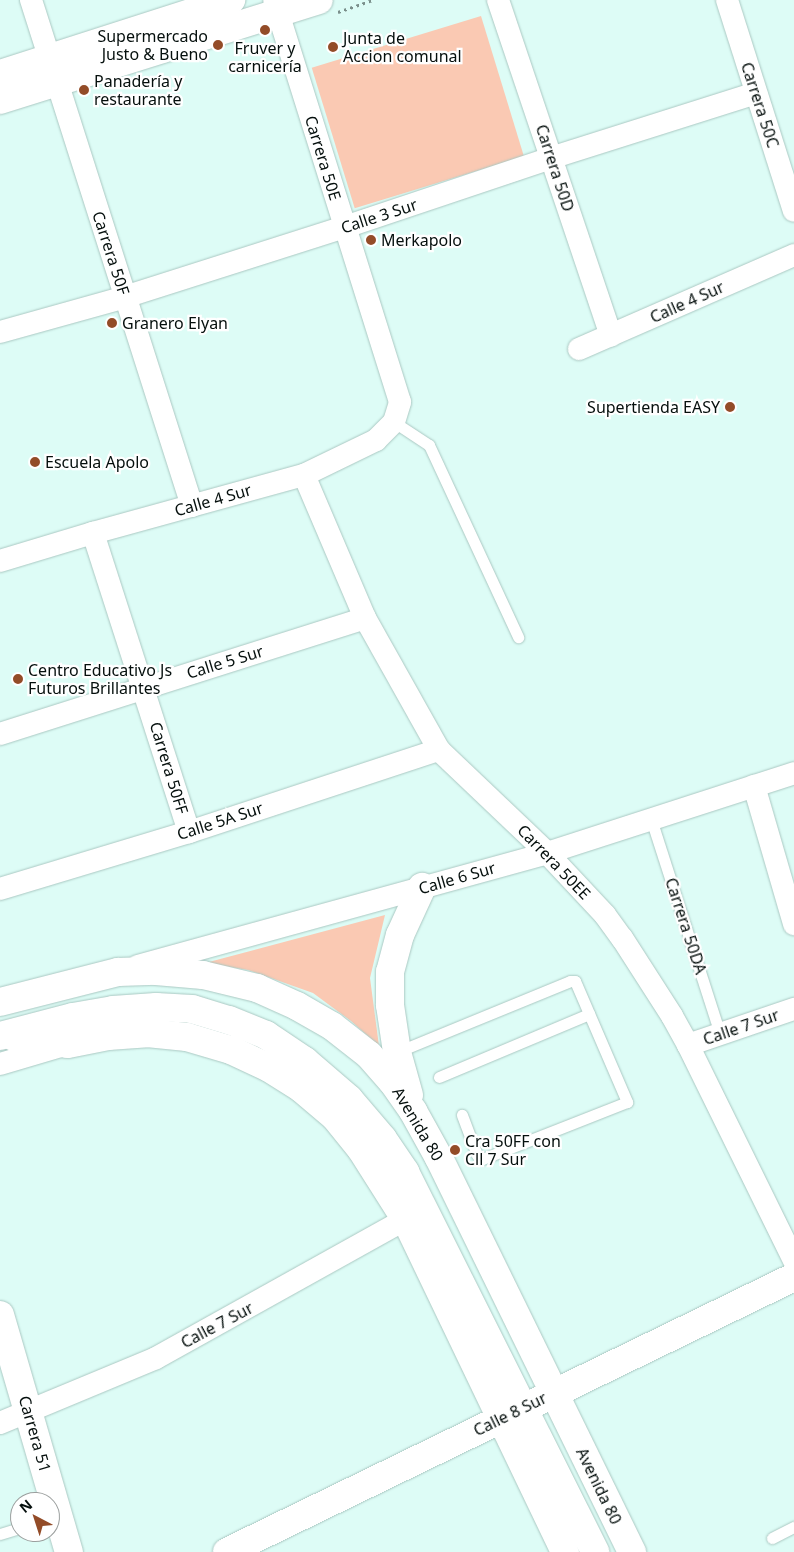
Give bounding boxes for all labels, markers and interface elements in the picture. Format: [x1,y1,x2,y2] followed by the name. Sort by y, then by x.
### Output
[259,24,271,36] marker: Fruver y carnicería
[97,26,208,64] place label: Supermercado Justo & Bueno
[343,28,462,66] place label: Junta de Accion comunal
[228,38,302,76] place label: Fruver y carnicería
[212,39,224,51] marker: Supermercado Justo & Bueno
[327,41,339,53] marker: Junta de Accion comunal
[737,60,783,150] street label: Carrera 50C
[94,71,182,109] place label: Panadería y restaurante
[78,84,90,96] marker: Panadería y restaurante
[301,113,345,203] street label: Carrera 50E
[532,122,578,214] street label: Carrera 50D
[338,195,420,237] street label: Calle 3 Sur
[88,209,134,297] street label: Carrera 50F
[381,230,462,250] place label: Merkapolo
[365,234,377,246] marker: Merkapolo
[647,277,727,327] street label: Calle 4 Sur
[122,313,228,333] place label: Granero Elyan
[106,317,118,329] marker: Granero Elyan
[587,397,720,417] place label: Supertienda EASY
[724,401,736,413] marker: Supertienda EASY
[45,452,149,472] place label: Escuela Apolo
[29,456,41,468] marker: Escuela Apolo
[172,480,254,520] street label: Calle 4 Sur
[184,641,266,683] street label: Calle 5 Sur
[28,660,172,698] place label: Centro Educativo Js Futuros Brillantes
[12,673,24,685] marker: Centro Educativo Js Futuros Brillantes
[146,720,192,816] street label: Carrera 50FF
[175,798,265,844] street label: Calle 5A Sur
[514,821,594,903] street label: Carrera 50EE
[416,858,498,898] street label: Calle 6 Sur
[661,875,711,977] street label: Carrera 50DA
[700,1005,782,1049] street label: Calle 7 Sur
[388,1084,448,1164] street label: Avenida 80
[465,1131,561,1169] place label: Cra 50FF con Cll 7 Sur
[449,1144,461,1156] marker: Cra 50FF con Cll 7 Sur
[178,1298,256,1352] street label: Calle 7 Sur
[470,1388,550,1440] street label: Calle 8 Sur
[15,1394,55,1474] street label: Carrera 51
[572,1445,626,1527] street label: Avenida 80
[10,1492,60,1542] north arrow
[15,1495,36,1517] text: N

